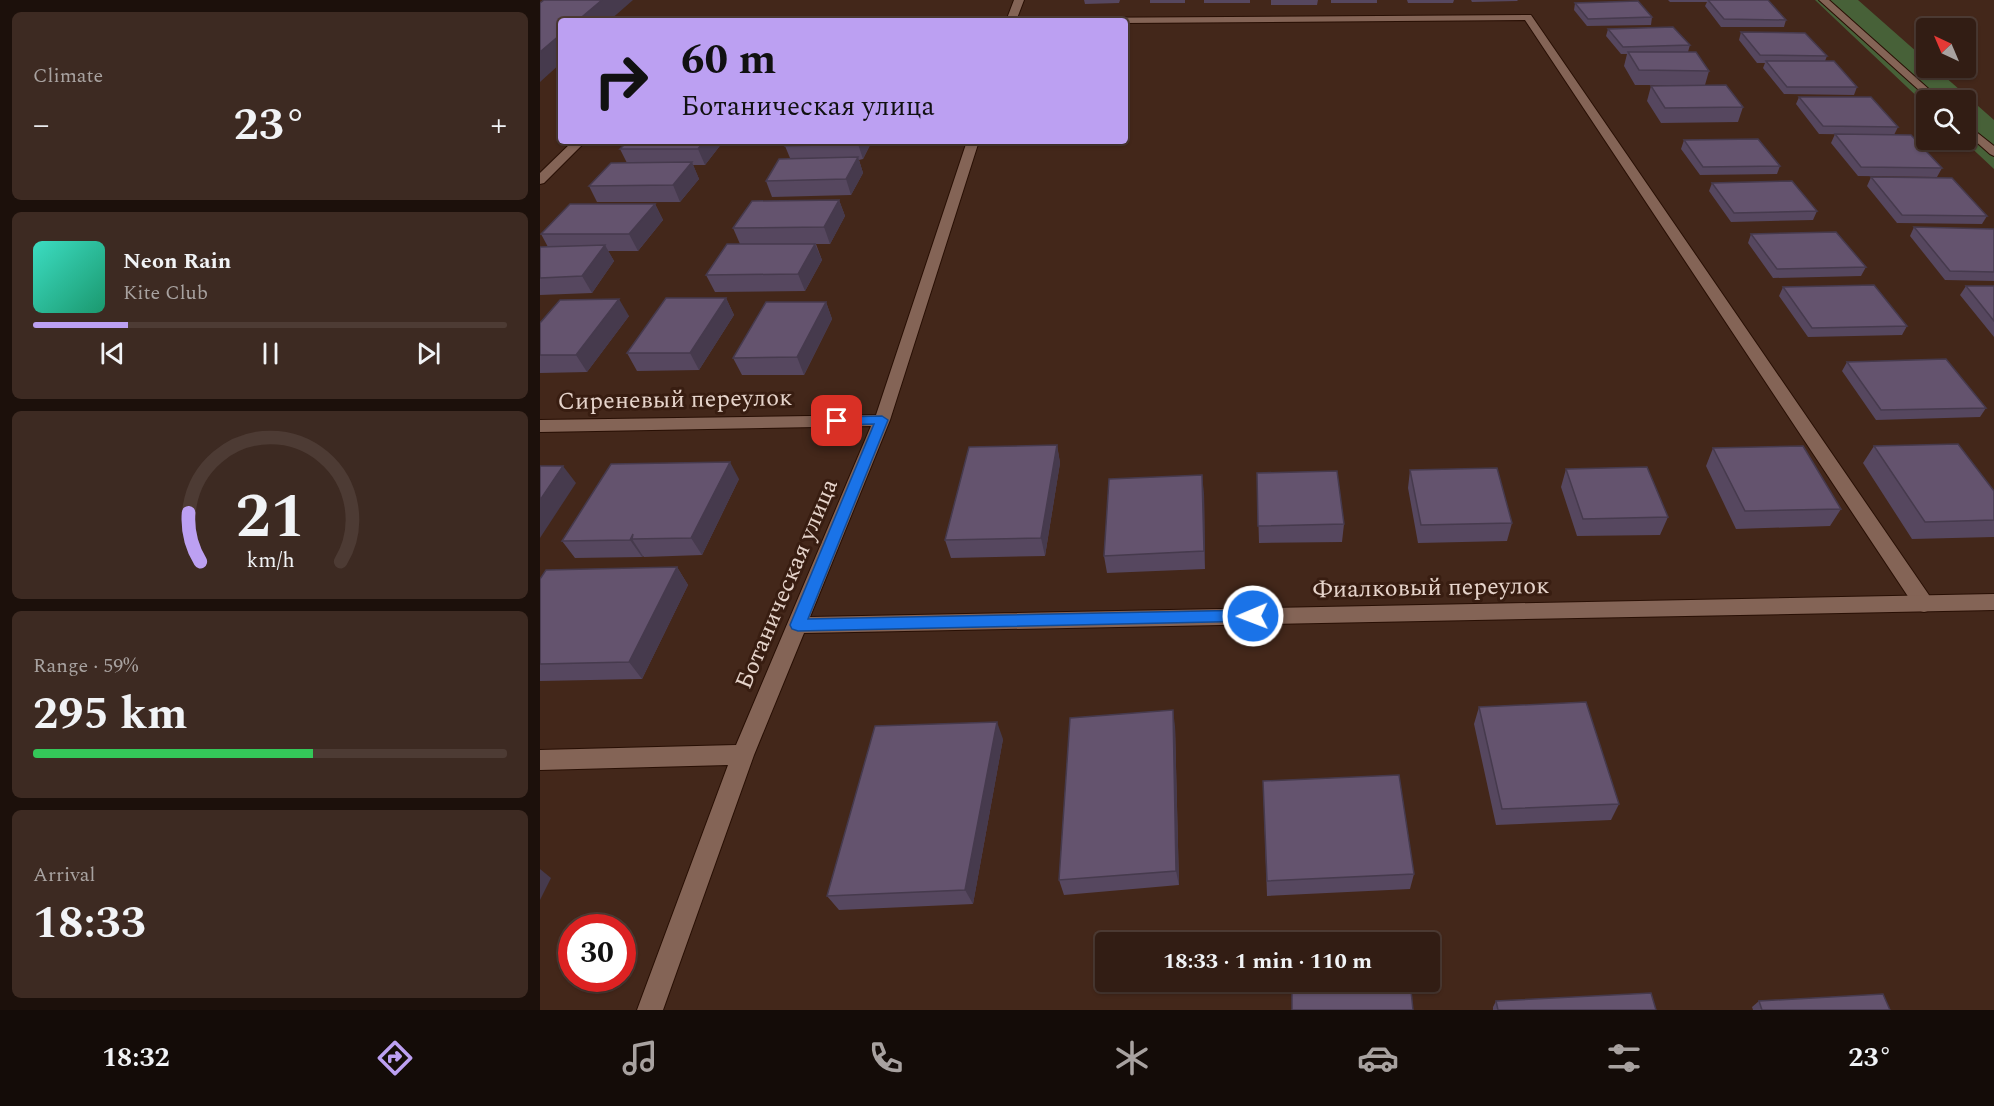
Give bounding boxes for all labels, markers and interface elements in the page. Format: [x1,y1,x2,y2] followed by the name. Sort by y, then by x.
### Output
[1916,18,1976,78] north arrow
[1916,18,1976,150] map controls
[681,29,776,92] text: 60 m
[582,42,660,120] icon: right
[33,61,103,91] text: Climate
[681,86,935,128] text: Ботаническая улица
[1916,90,1976,150] button: search
[234,91,307,160] text: 23°
[33,100,50,150] text: −
[491,100,507,150] text: +
[123,245,231,278] text: Neon Rain
[123,278,208,308] text: Kite Club
[96,337,129,370] icon: previous
[254,337,287,370] icon: pause
[412,337,445,370] icon: next
[557,380,793,420] street label: Сиреневый переулок
[811,395,862,446] pin
[820,404,853,437] icon: arrive
[235,470,305,565] text: 21
[726,473,848,695] street label: Ботаническая улица
[246,544,294,577] text: km/h
[1312,568,1550,608] street label: Фиалковый переулок
[1221,584,1285,648] position arrow
[33,651,138,681] text: Range · 59%
[33,680,188,749] text: 295 km
[33,860,95,890] text: Arrival
[33,889,146,958] text: 18:33
[558,914,636,992] speed limit sign: 30
[1163,945,1372,978] text: 18:33 · 1 min · 110 m
[102,1037,170,1079] text: 18:32
[374,1037,416,1079] icon: directions
[619,1037,661,1079] icon: music
[865,1037,907,1079] icon: phone
[1111,1037,1153,1079] icon: climate
[1357,1037,1399,1079] icon: car
[1603,1037,1645,1079] icon: filters
[1848,1037,1892,1079] text: 23°

